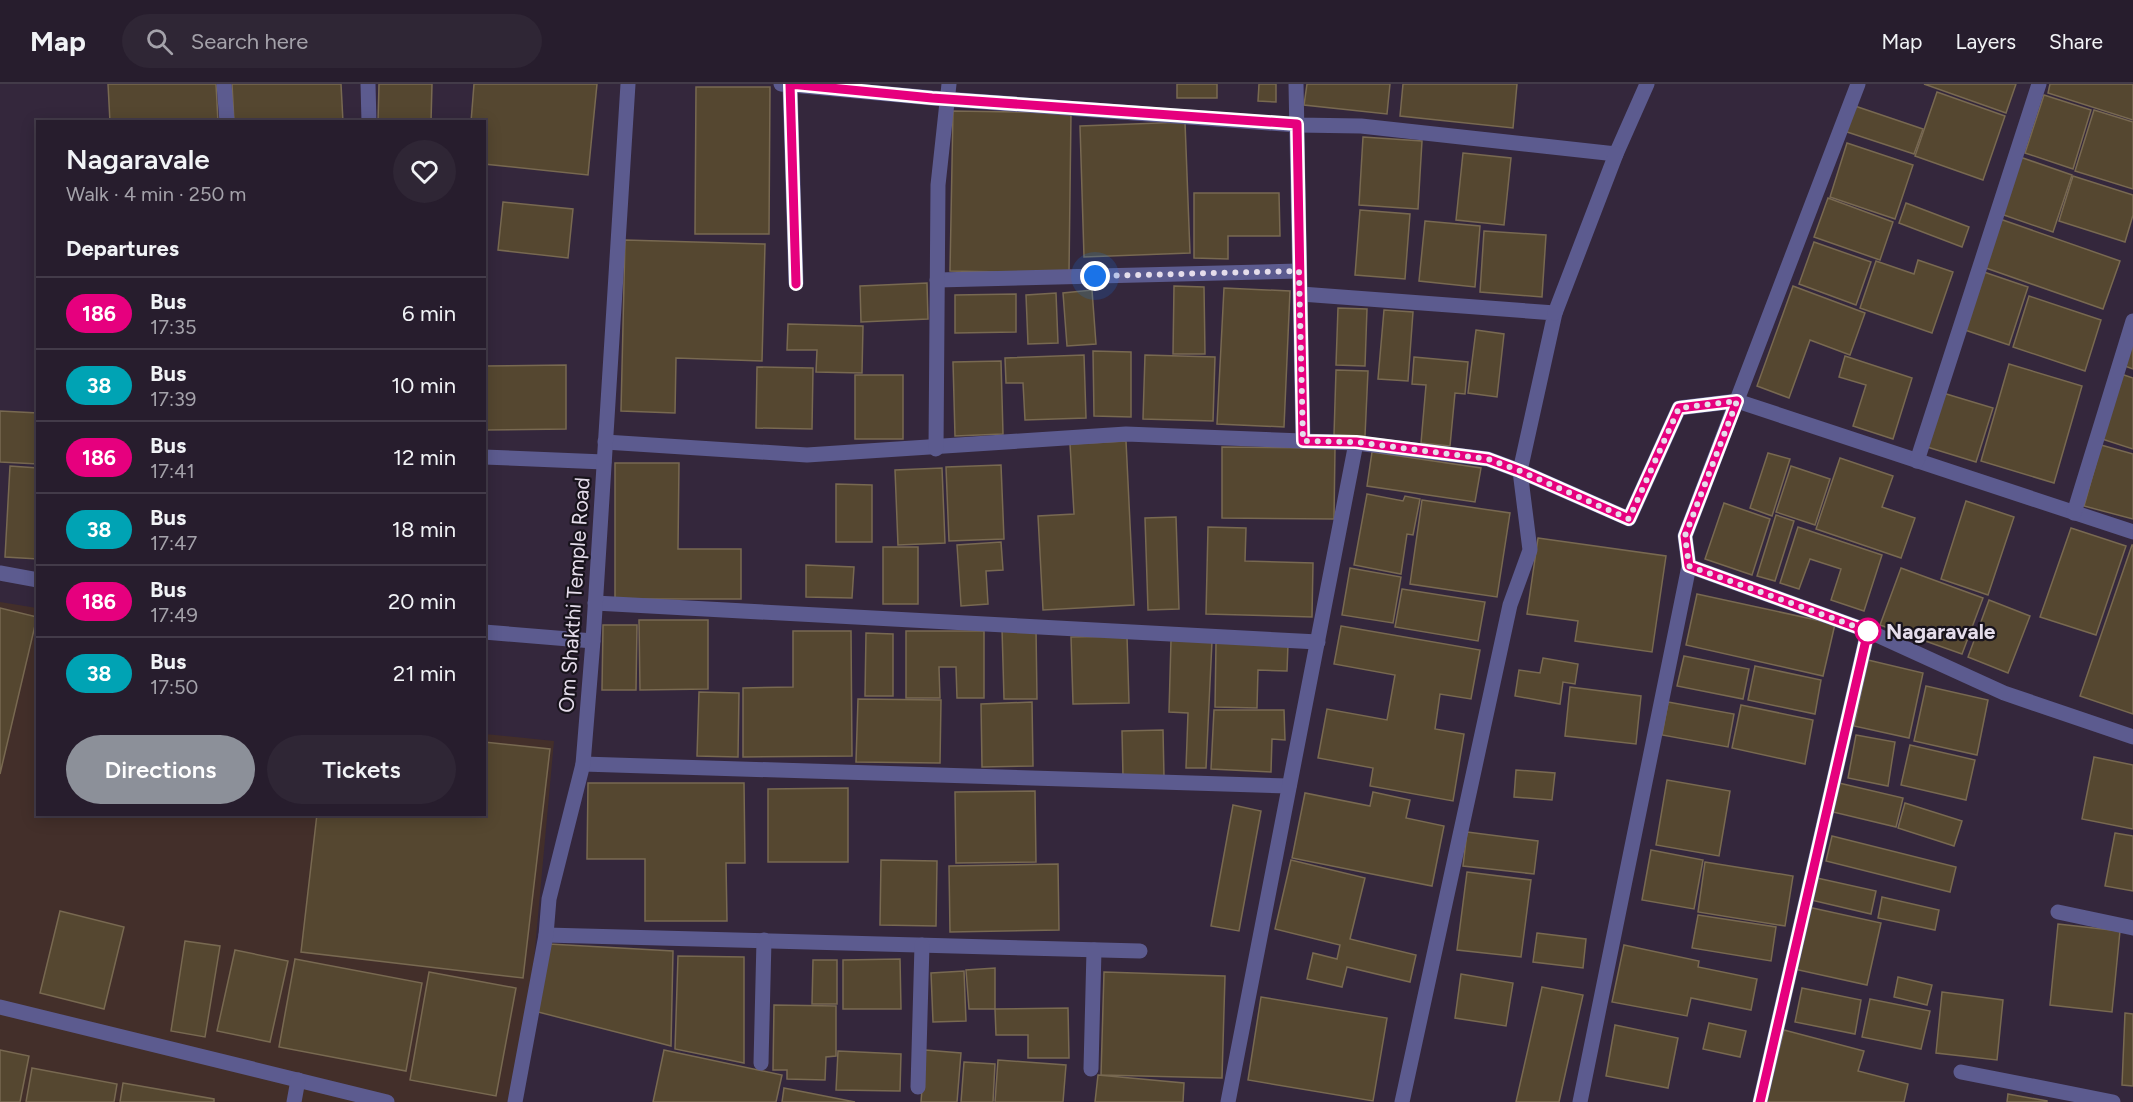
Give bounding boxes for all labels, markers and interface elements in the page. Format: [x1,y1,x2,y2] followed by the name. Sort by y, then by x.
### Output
[122,14,542,68] search box
[30,24,86,58] text: Map
[143,25,176,58] icon: search
[191,28,308,55] text: Search here
[1882,29,1922,54] text: Map
[1955,29,2016,54] text: Layers
[2049,29,2103,54] text: Share
[393,140,456,203] button: heart
[66,142,210,176] text: Nagaravale
[66,182,246,206] text: Walk · 4 min · 250 m
[66,235,179,262] text: Departures
[1080,261,1110,291] your location
[150,288,186,315] text: Bus
[402,300,456,327] text: 6 min
[82,301,116,326] text: 186
[150,315,196,339] text: 17:35
[150,360,186,387] text: Bus
[391,372,456,399] text: 10 min
[87,373,111,398] text: 38
[150,387,196,411] text: 17:39
[150,432,186,459] text: Bus
[393,444,456,471] text: 12 min
[82,445,116,470] text: 186
[150,459,195,483] text: 17:41
[553,476,595,714] street label: Om Shakthi Temple Road
[150,504,186,531] text: Bus
[392,516,456,543] text: 18 min
[87,517,111,542] text: 38
[150,531,197,555] text: 17:47
[150,576,186,603] text: Bus
[388,588,456,615] text: 20 min
[82,589,116,614] text: 186
[150,603,198,627] text: 17:49
[1855,618,1881,644] marker: Nagaravale
[1886,619,1996,644] place label: Nagaravale
[150,648,186,675] text: Bus
[393,660,456,687] text: 21 min
[87,661,111,686] text: 38
[150,675,198,699] text: 17:50
[66,735,255,804] button: Directions
[267,735,456,804] button: Tickets

